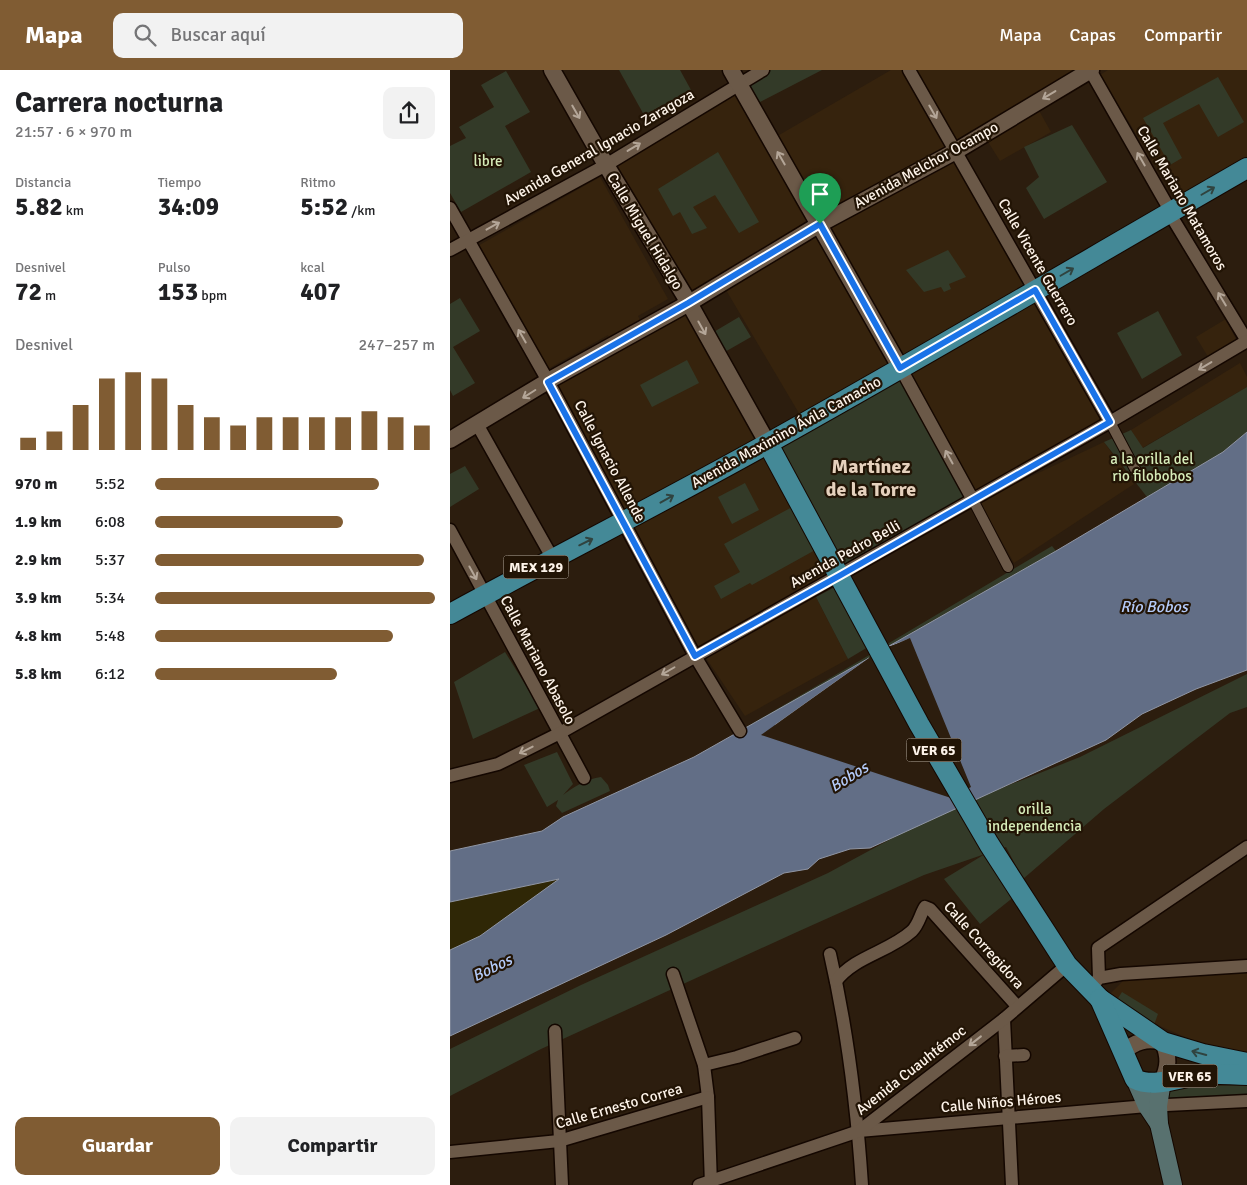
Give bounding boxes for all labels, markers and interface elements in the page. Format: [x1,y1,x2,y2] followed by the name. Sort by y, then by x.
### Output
[113,13,463,58] search box
[25,20,83,50] text: Mapa
[131,21,159,49] icon: search
[171,23,266,47] text: Buscar aquí
[999,24,1042,46] text: Mapa
[1070,24,1116,46] text: Capas
[1144,24,1222,46] text: Compartir
[501,85,697,209] street label: Avenida General Ignacio Zaragoza
[15,86,223,120] text: Carrera nocturna
[383,87,435,139] button: share
[1042,91,1056,101] one-way arrow
[571,105,581,120] one-way arrow
[929,105,939,119] one-way arrow
[851,118,1001,212] street label: Avenida Melchor Ocampo
[15,122,132,142] text: 21:57 · 6 × 970 m
[1133,122,1231,274] street label: Calle Mariano Matamoros
[627,142,641,152] one-way arrow
[776,151,786,165] one-way arrow
[1136,151,1146,166] one-way arrow
[473,152,503,170] park label: libre
[603,169,687,293] street label: Calle Miguel Hidalgo
[799,173,841,224] pin
[15,174,71,191] text: Distancia
[158,174,201,191] text: Tiempo
[300,174,336,191] text: Ritmo
[806,180,834,208] icon: arrive
[1200,185,1214,195] one-way arrow
[15,191,63,222] text: 5.82
[158,191,219,222] text: 34:09
[300,191,348,222] text: 5:52
[994,195,1082,329] street label: Calle Vicente Guerrero
[63,202,84,219] text: km
[348,202,375,219] text: /km
[485,221,499,231] one-way arrow
[15,259,66,276] text: Desnivel
[158,259,191,276] text: Pulso
[300,259,325,276] text: kcal
[1059,266,1073,276] one-way arrow
[15,276,42,307] text: 72
[158,276,198,307] text: 153
[300,276,341,307] text: 407
[42,287,56,304] text: m
[198,287,227,304] text: bpm
[1216,293,1226,307] one-way arrow
[698,320,708,335] one-way arrow
[516,329,526,343] one-way arrow
[15,335,73,355] text: Desnivel
[358,335,435,355] text: 247–257 m
[1198,361,1213,371] one-way arrow
[687,371,884,492] street label: Avenida Maximino Ávila Camacho
[522,389,536,399] one-way arrow
[570,397,650,525] street label: Calle Ignacio Allende
[944,450,953,465] one-way arrow
[1110,450,1194,485] park label: a la orilla del rio filobobos
[826,454,916,502] district label: Martínez de la Torre
[15,474,57,494] text: 970 m
[95,474,125,494] text: 5:52
[659,494,674,503] one-way arrow
[15,512,62,532] text: 1.9 km
[95,512,125,532] text: 6:08
[787,516,903,592] street label: Avenida Pedro Belli
[578,536,593,546] one-way arrow
[15,550,62,570] text: 2.9 km
[95,550,125,570] text: 5:37
[504,556,568,578] road number: MEX 129
[469,565,479,580] one-way arrow
[15,588,62,608] text: 3.9 km
[95,588,125,608] text: 5:34
[496,592,580,728] street label: Calle Mariano Abasolo
[1120,597,1190,617] water label: Río Bobos
[15,626,62,646] text: 4.8 km
[95,626,125,646] text: 5:48
[15,664,62,684] text: 5.8 km
[95,664,125,684] text: 6:12
[661,666,676,676] one-way arrow
[906,738,962,762] road number: VER 65
[519,746,534,755] one-way arrow
[826,756,874,797] water label: Bobos
[988,800,1082,835] park label: orilla independencia
[940,898,1028,992] street label: Calle Corregidora
[469,949,517,986] water label: Bobos
[852,1021,970,1119] street label: Avenida Cuauhtémoc
[969,1035,982,1046] one-way arrow
[1192,1048,1208,1057] one-way arrow
[1162,1064,1218,1088] road number: VER 65
[554,1079,684,1133] street label: Calle Ernesto Correa
[940,1088,1062,1116] street label: Calle Niños Héroes
[15,1117,220,1175] button: Guardar
[230,1117,435,1175] button: Compartir

